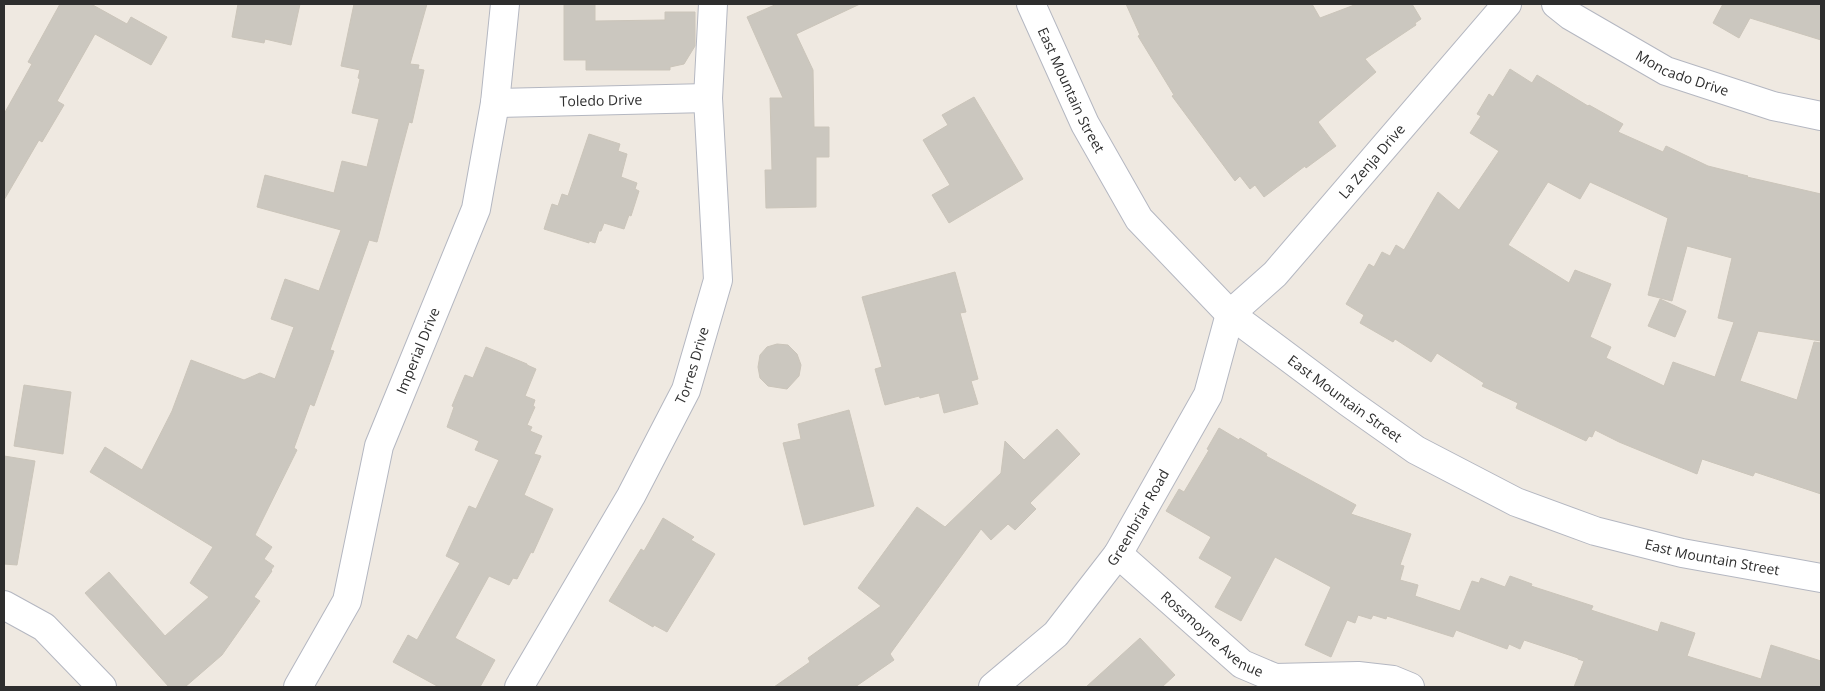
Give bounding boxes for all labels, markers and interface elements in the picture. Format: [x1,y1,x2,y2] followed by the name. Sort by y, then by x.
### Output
[1034,24,1109,156] street label: East Mountain Street
[1632,46,1732,100] street label: Moncado Drive
[559,90,643,110] street label: Toledo Drive
[1334,120,1409,202] street label: La Zenja Drive
[391,304,444,397] street label: Imperial Drive
[670,324,713,407] street label: Torres Drive
[1284,350,1406,446] street label: East Mountain Street
[1102,466,1173,570] street label: Greenbriar Road
[1643,534,1781,579] street label: East Mountain Street
[1157,586,1266,681] street label: Rossmoyne Avenue

